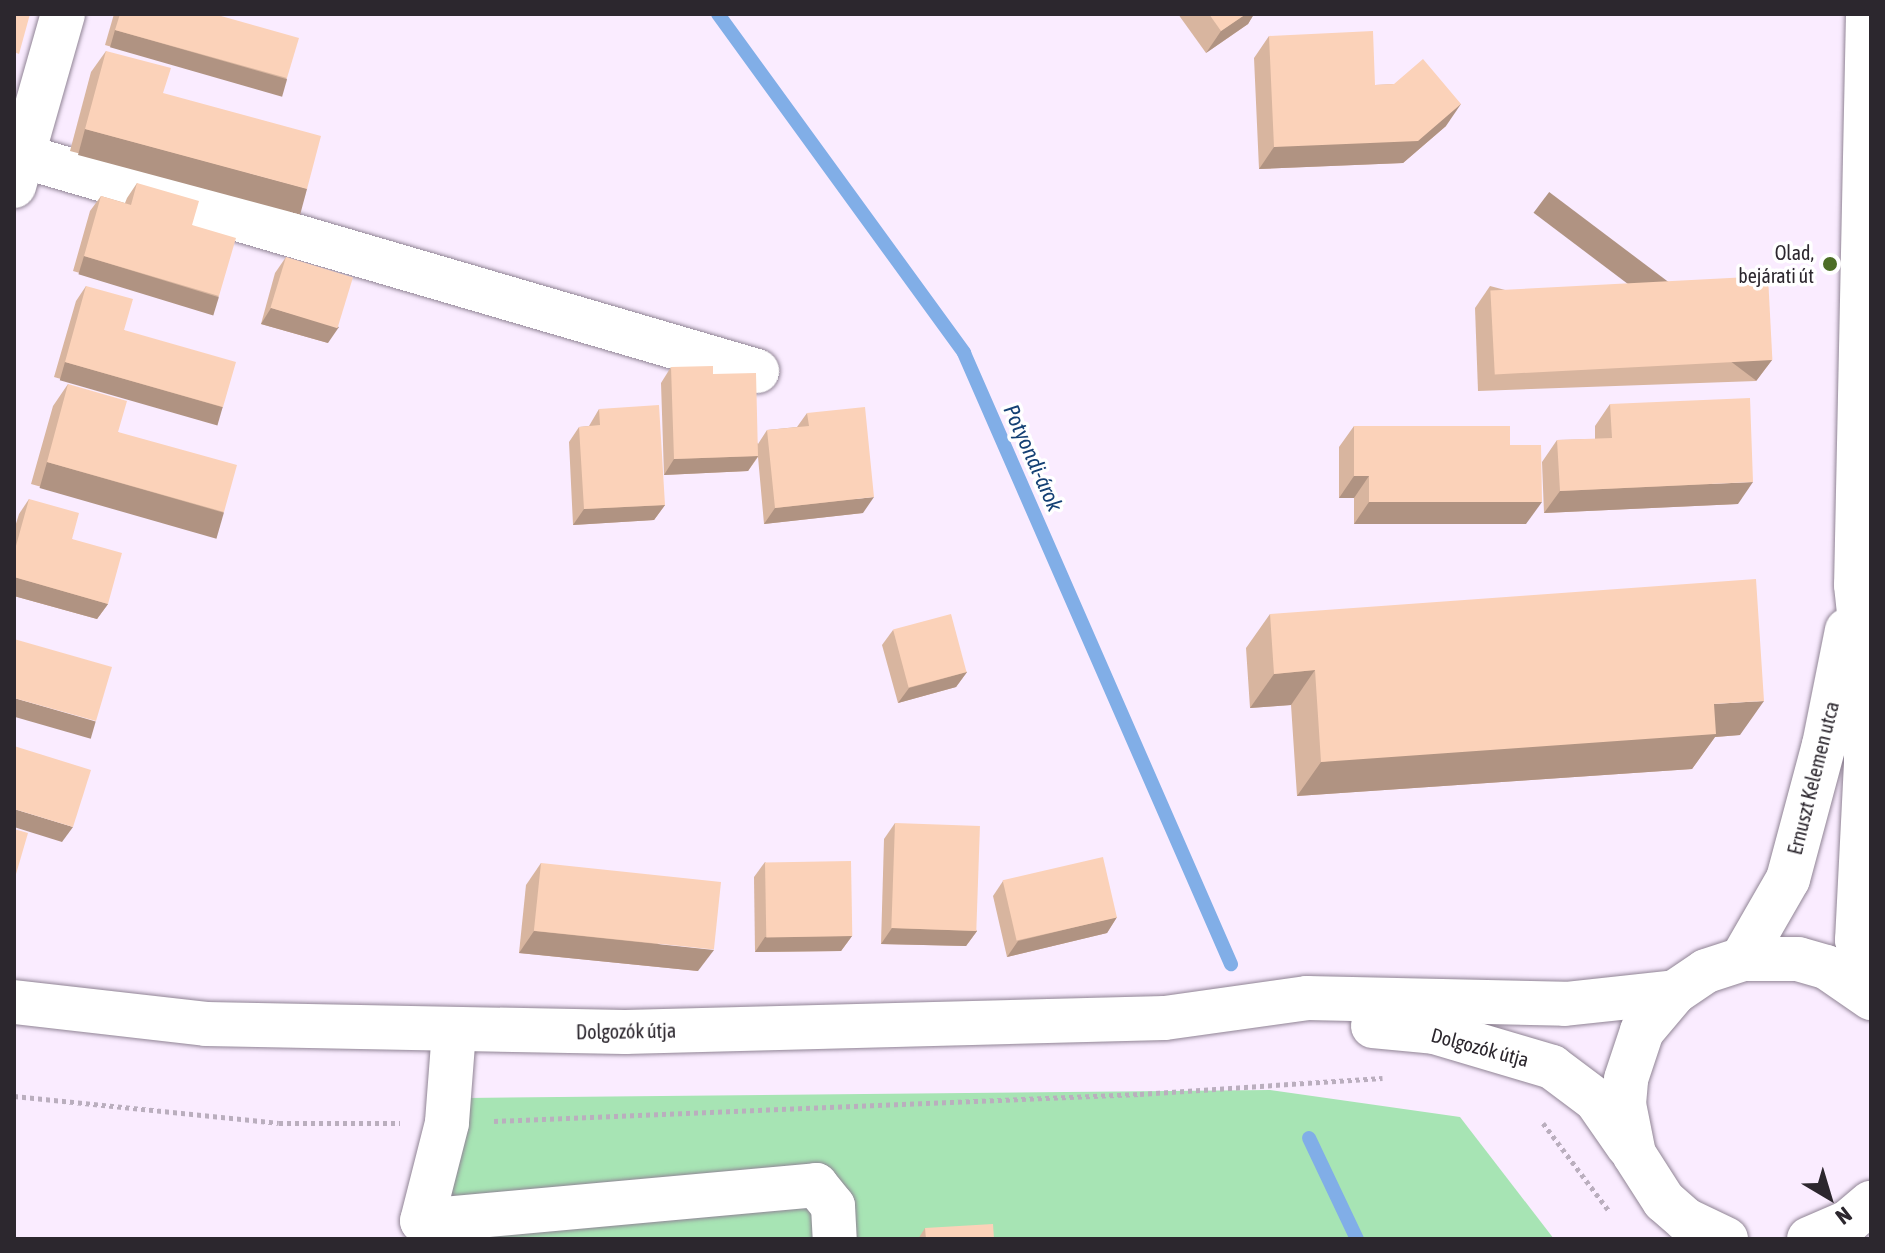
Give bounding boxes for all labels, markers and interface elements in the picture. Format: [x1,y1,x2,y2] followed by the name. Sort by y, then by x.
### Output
[1738,240,1814,287] place label: Olad, bejárati út
[1821,255,1839,273] marker: Olad, bejárati út
[998,400,1068,516] water label: Potyondi-árok
[1782,699,1844,857] street label: Ernuszt Kelemen utca
[576,1018,676,1044] street label: Dolgozók útja
[1428,1022,1532,1072] street label: Dolgozók útja
[1789,1157,1869,1237] north arrow
[1831,1202,1857,1230] text: N

